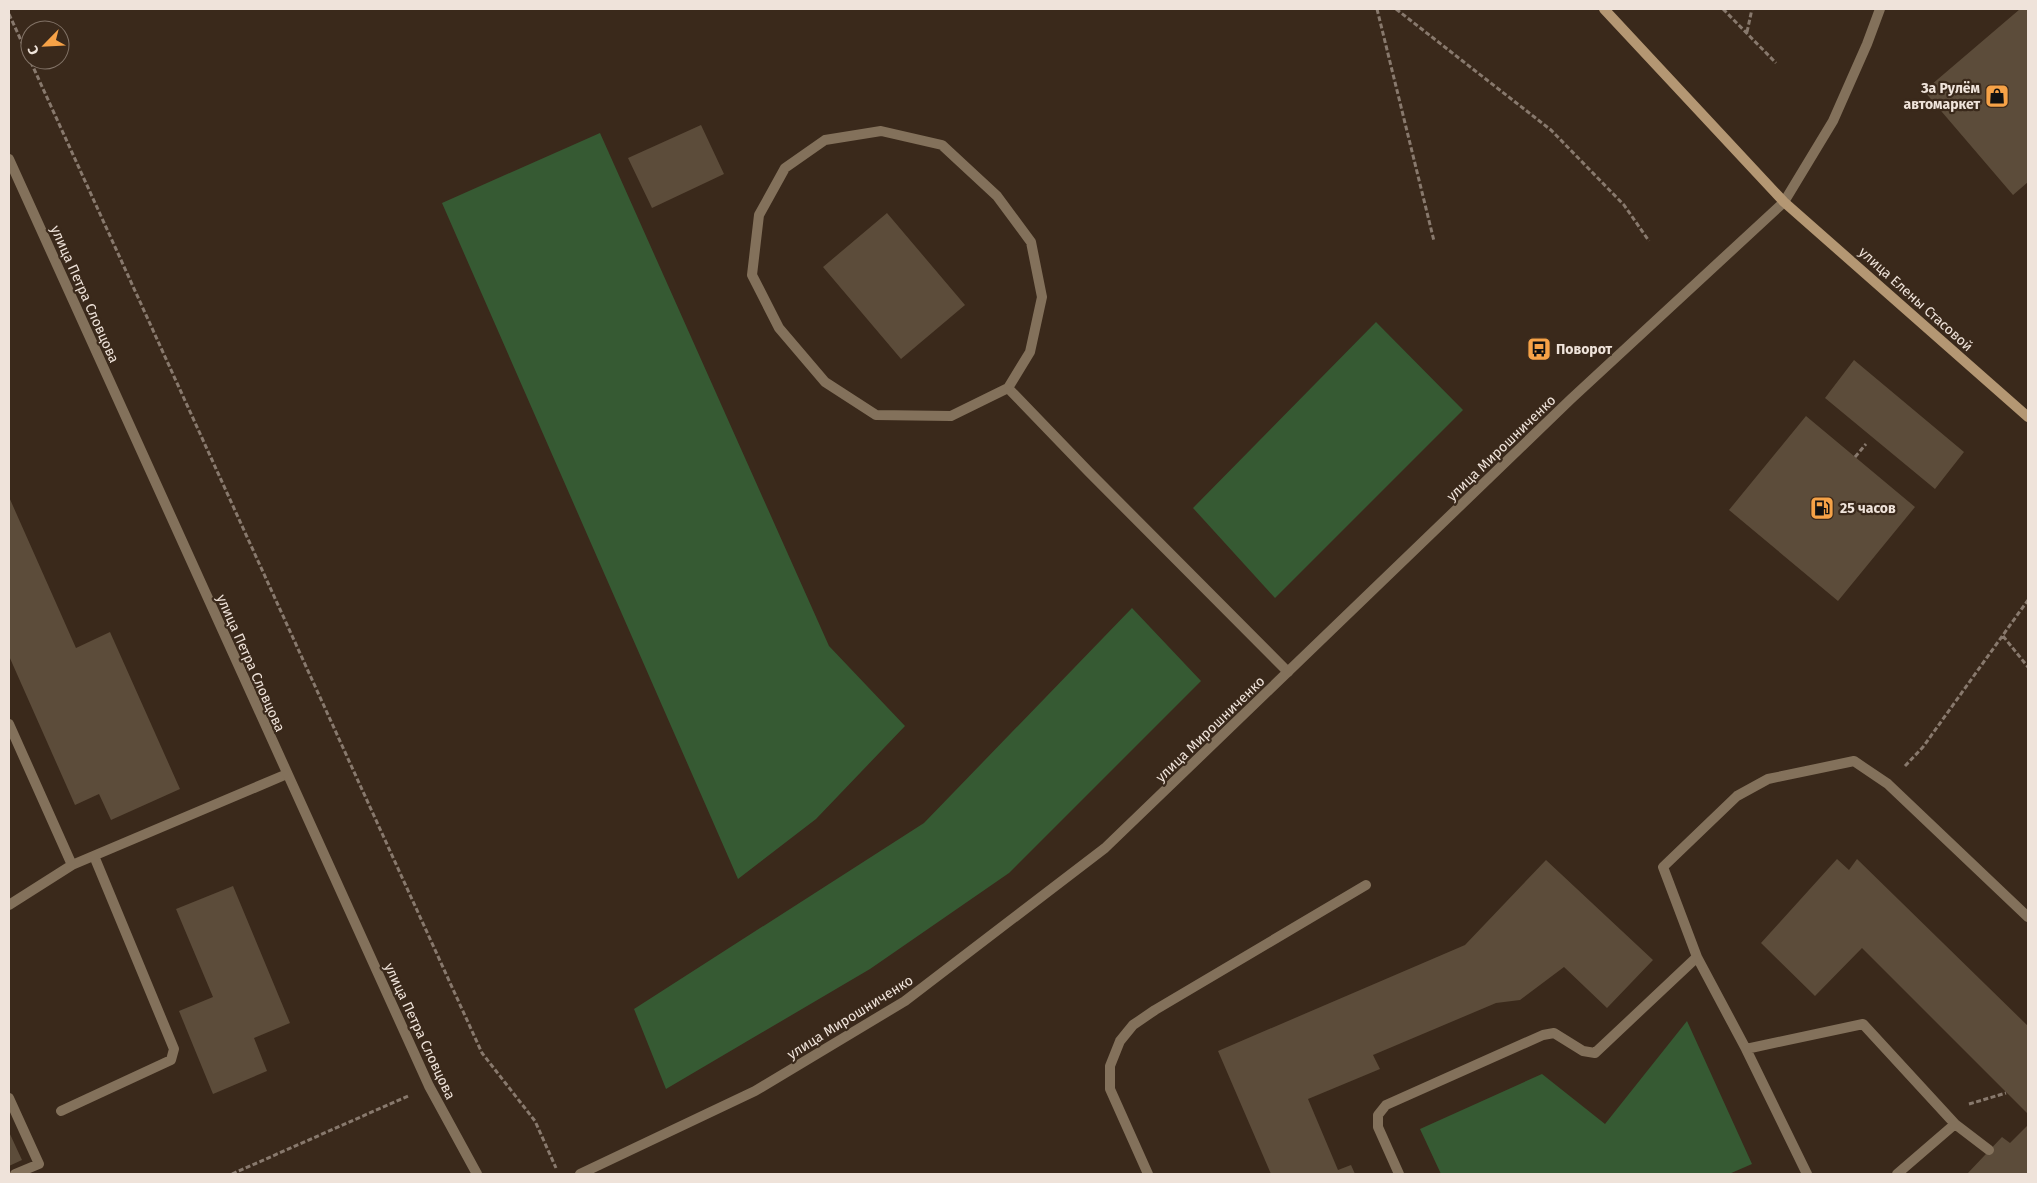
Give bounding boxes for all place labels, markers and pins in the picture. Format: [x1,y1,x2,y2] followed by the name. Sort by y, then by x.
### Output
[1903,80,1980,113] place label: За Рулём автомаркет
[1984,83,2010,109] shop icon: За Рулём автомаркет
[1526,336,1552,362] bus stop icon: Поворот
[1556,341,1613,358] place label: Поворот
[1809,495,1835,521] fuel station icon: 25 часов
[1840,500,1896,517] place label: 25 часов

